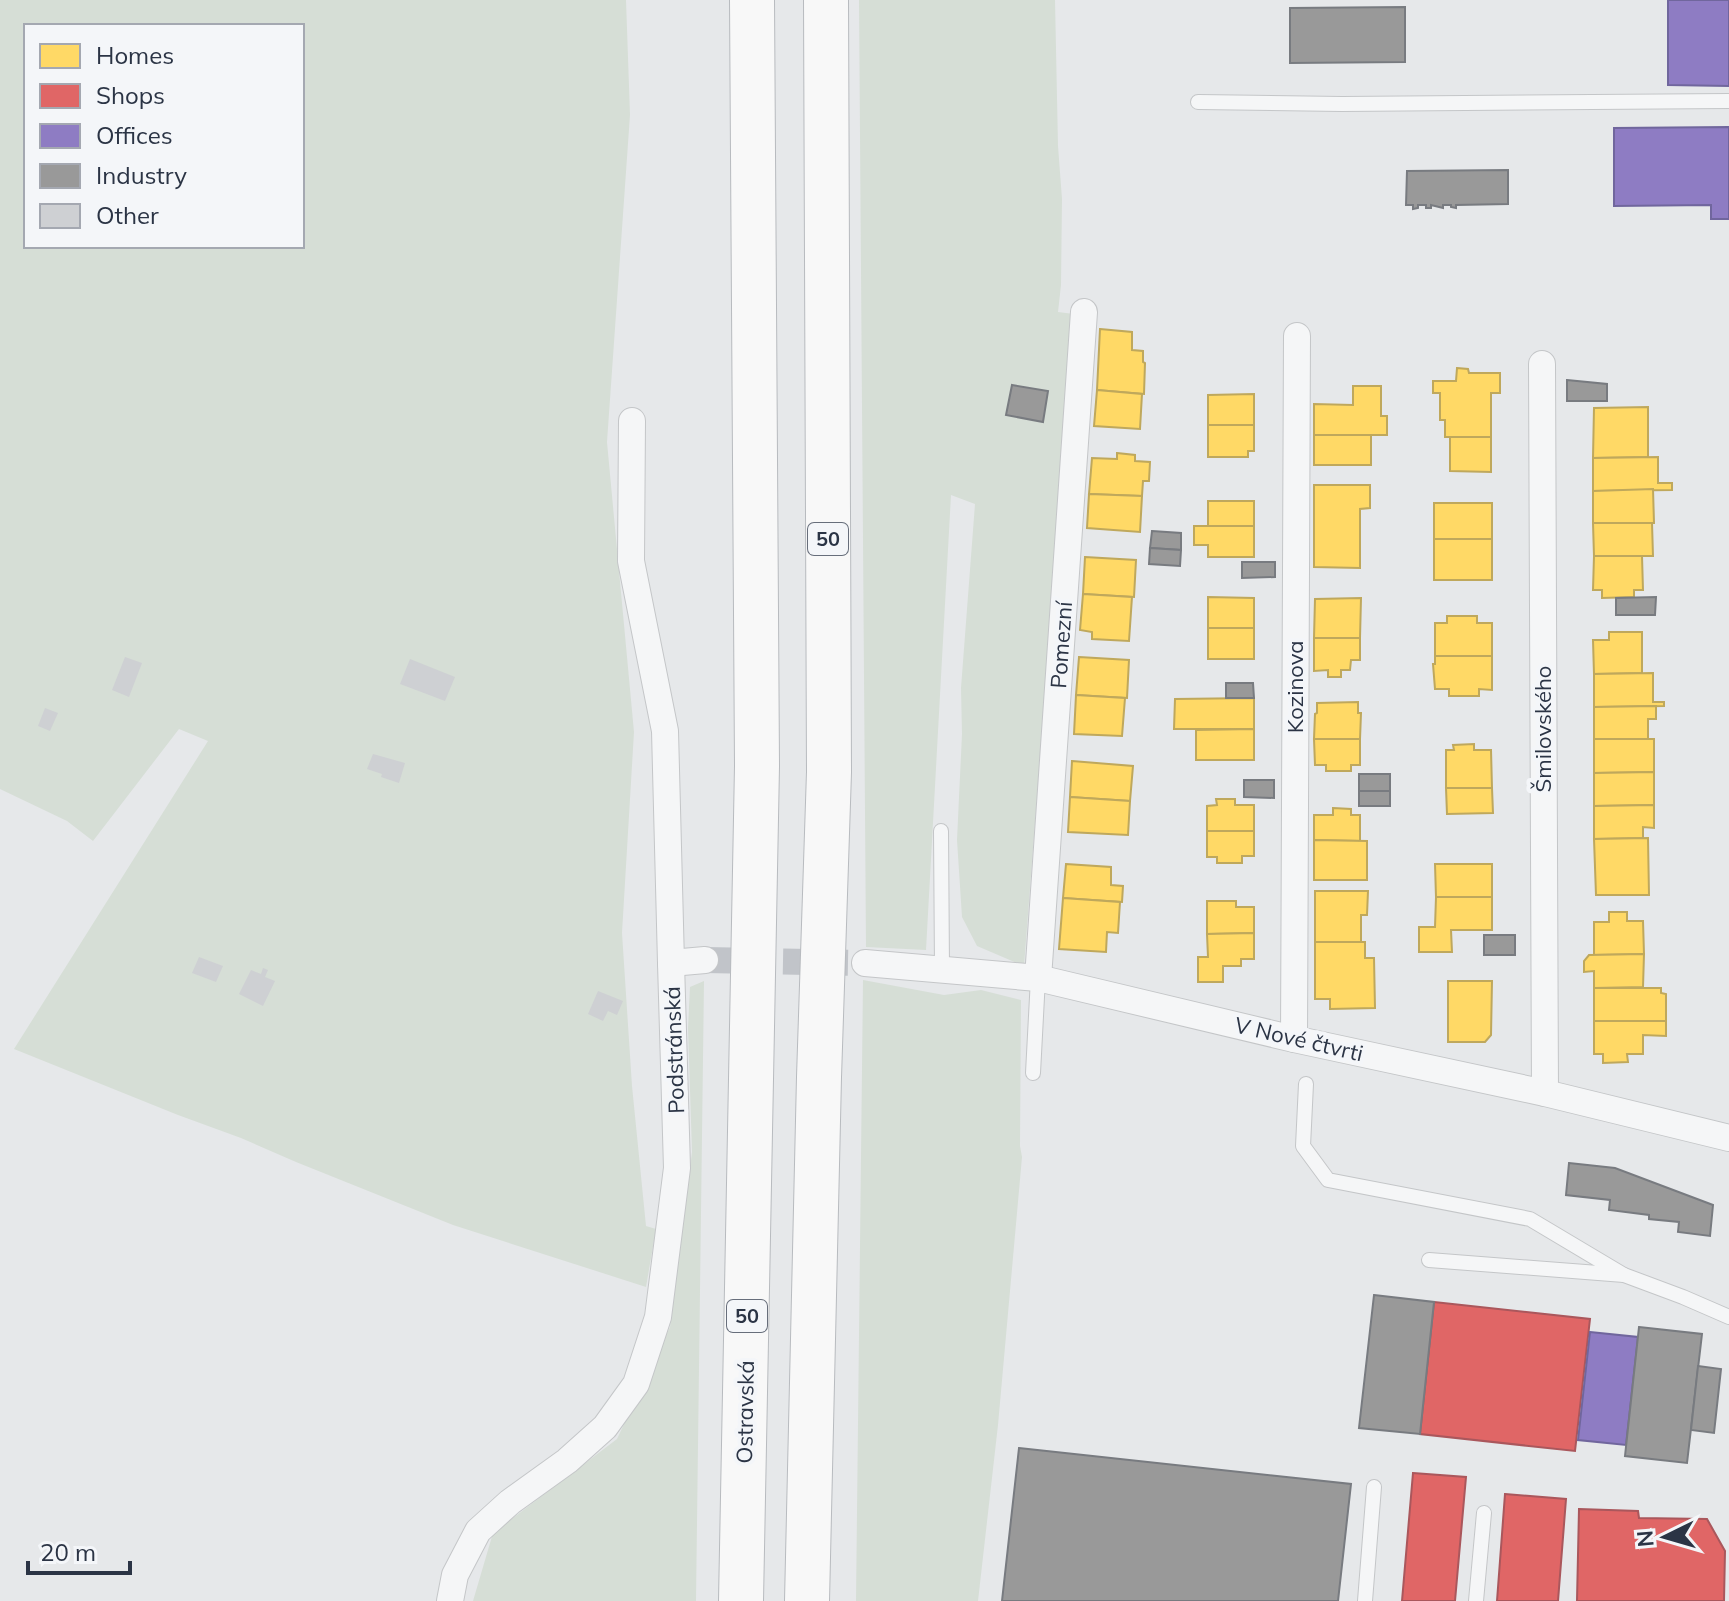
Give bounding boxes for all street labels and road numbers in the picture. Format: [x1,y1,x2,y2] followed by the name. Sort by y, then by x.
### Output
[808,523,848,555] road number: 50
[1044,599,1078,689] street label: Pomezní
[1281,641,1309,733] street label: Kozinova
[1529,666,1557,792] street label: Šmilovského
[658,986,690,1114] street label: Podstránská
[1232,1011,1366,1067] street label: V Nové čtvrti
[727,1300,767,1332] road number: 50
[730,1360,760,1464] street label: Ostravská

